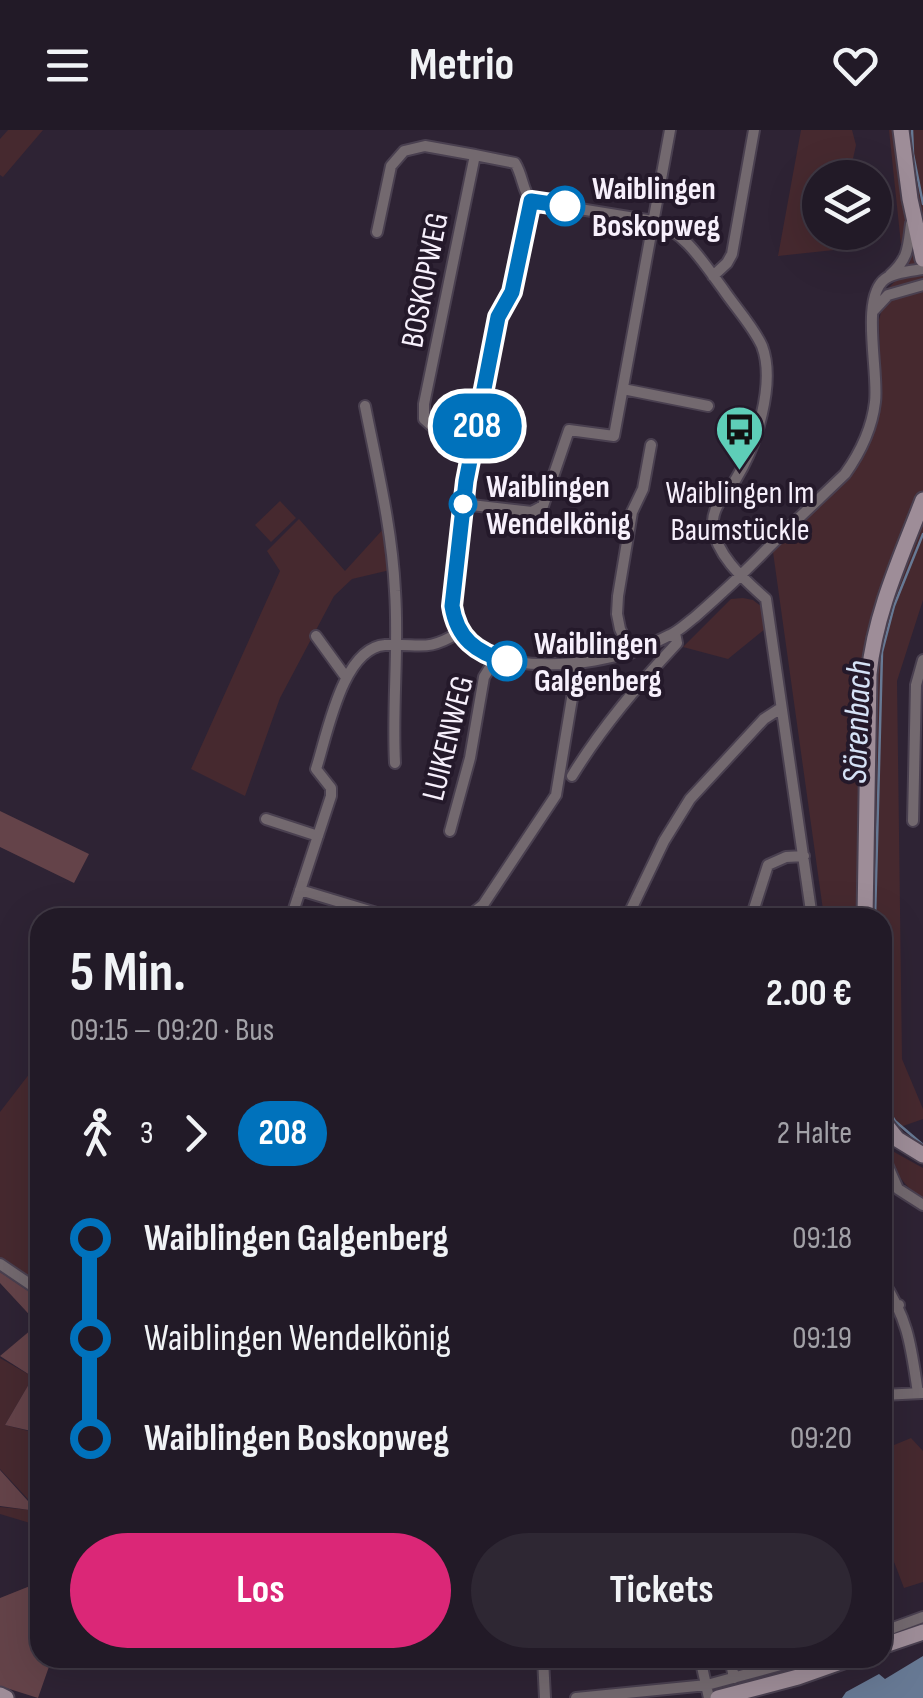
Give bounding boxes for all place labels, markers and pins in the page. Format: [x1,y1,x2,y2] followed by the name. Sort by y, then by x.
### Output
[592,170,720,246] place label: Waiblingen Boskopweg
[546,187,584,225] marker: Waiblingen Boskopweg
[714,404,766,472] bus stop icon: Waiblingen Im Baumstückle
[486,468,631,544] place label: Waiblingen Wendelkönig
[665,474,815,550] place label: Waiblingen Im Baumstückle
[450,491,476,517] marker: Waiblingen Wendelkönig
[534,625,662,701] place label: Waiblingen Galgenberg
[488,642,526,680] marker: Waiblingen Galgenberg

